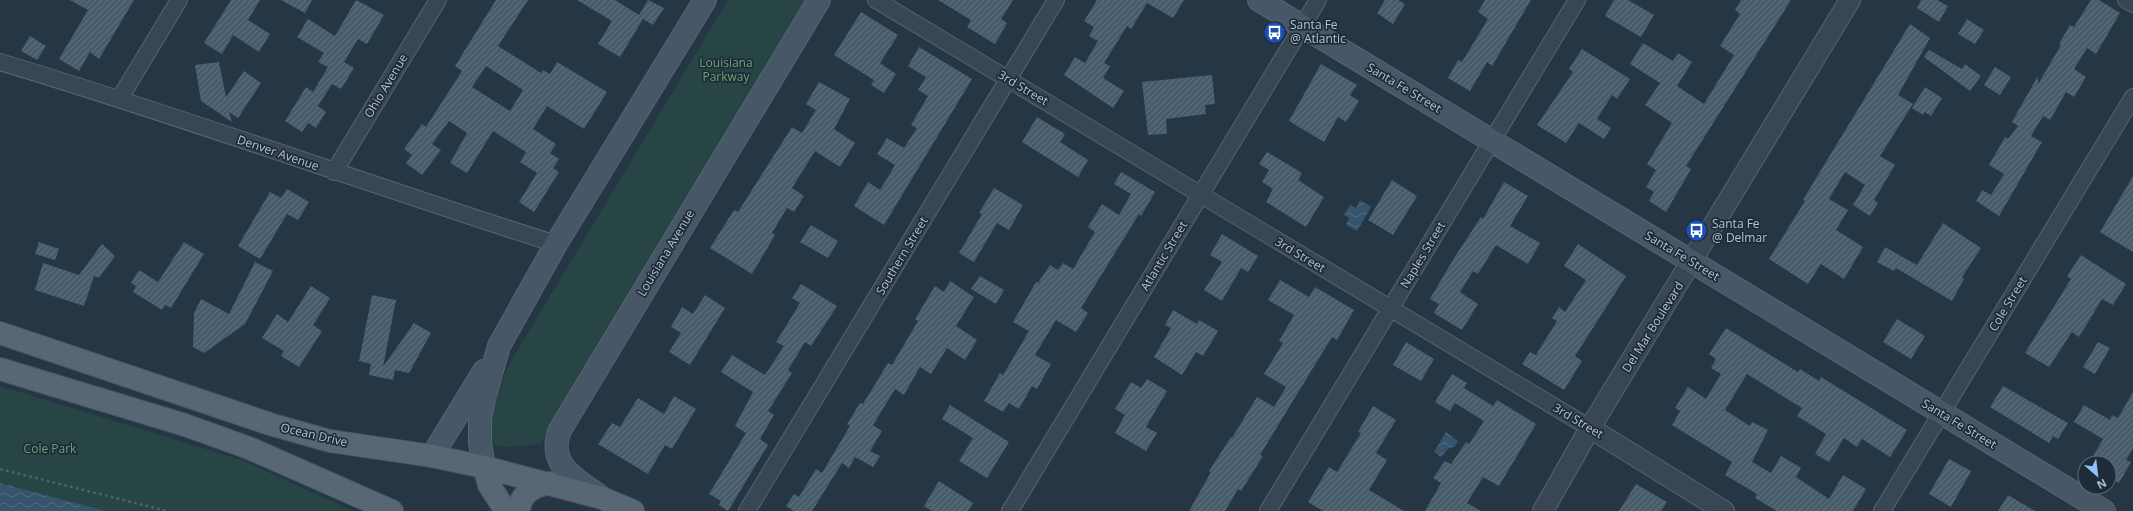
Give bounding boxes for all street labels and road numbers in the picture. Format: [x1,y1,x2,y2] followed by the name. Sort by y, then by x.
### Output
[360,50,411,121] street label: Ohio Avenue
[1364,59,1445,117] street label: Santa Fe Street
[995,66,1052,109] street label: 3rd Street
[235,131,322,175] street label: Denver Avenue
[633,206,698,299] street label: Louisiana Avenue
[872,213,932,298] street label: Southern Street
[1136,218,1191,294] street label: Atlantic Street
[1396,218,1449,291] street label: Naples Street
[1642,227,1723,285] street label: Santa Fe Street
[1272,233,1329,276] street label: 3rd Street
[1985,273,2031,334] street label: Cole Street
[1618,278,1687,375] street label: Del Mar Boulevard
[1919,395,2000,453] street label: Santa Fe Street
[1550,399,1607,442] street label: 3rd Street
[279,419,350,451] street label: Ocean Drive

